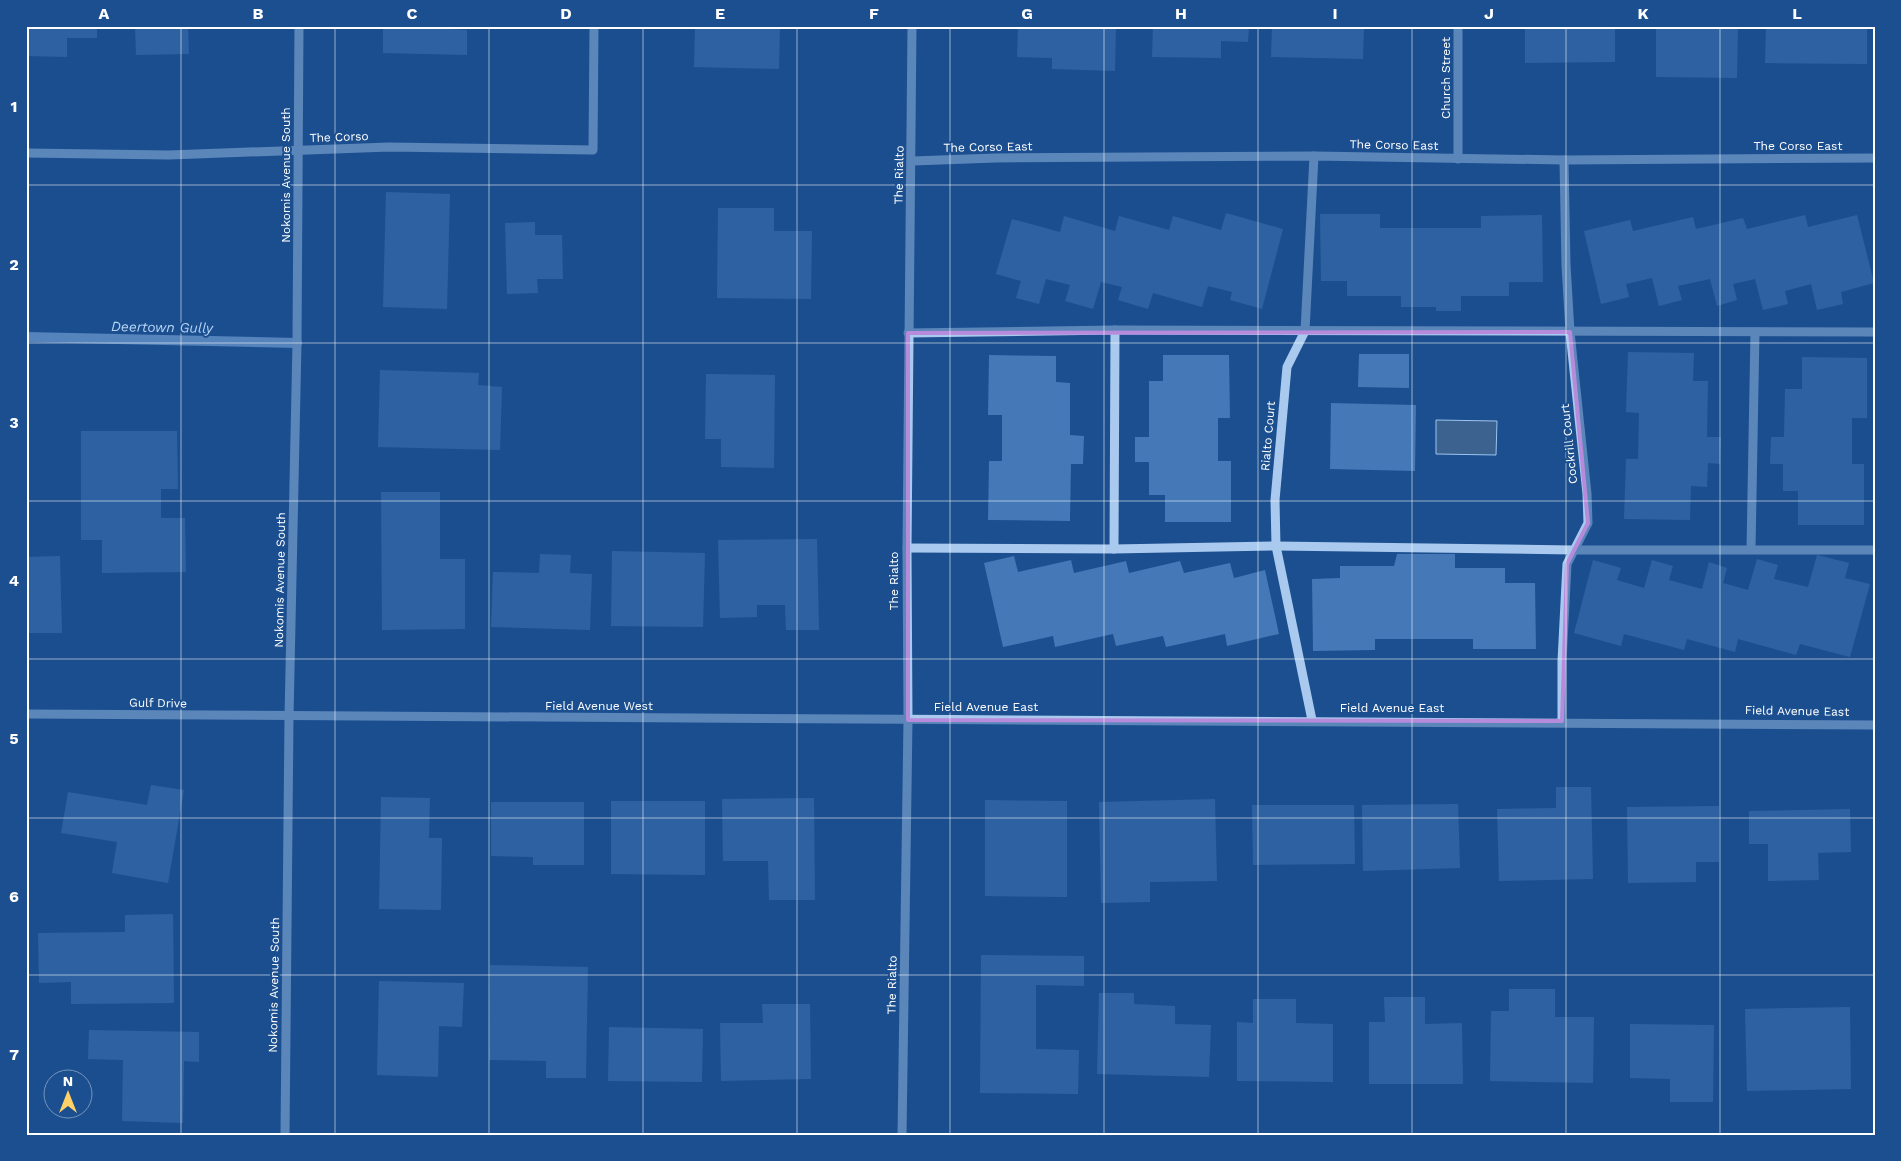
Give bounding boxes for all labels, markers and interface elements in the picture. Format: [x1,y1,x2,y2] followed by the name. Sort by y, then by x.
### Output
[99,4,110,23] text: A
[253,4,264,23] text: B
[407,4,418,23] text: C
[560,4,572,23] text: D
[715,4,725,23] text: E
[869,4,879,23] text: F
[1021,4,1033,23] text: G
[1175,4,1187,23] text: H
[1332,4,1338,23] text: I
[1484,4,1494,23] text: J
[1637,4,1649,23] text: K
[1792,4,1802,23] text: L
[1439,37,1453,119] street label: Church Street
[11,97,17,116] text: 1
[279,107,293,243] street label: Nokomis Avenue South
[309,129,369,145] street label: The Corso
[1349,137,1439,153] street label: The Corso East
[943,139,1033,155] street label: The Corso East
[1754,139,1842,153] street label: The Corso East
[891,145,907,205] street label: The Rialto
[9,255,19,274] text: 2
[111,318,214,336] water label: Deertown Gully
[1258,400,1278,472] street label: Rialto Court
[1558,403,1580,485] street label: Cockrill Court
[9,413,19,432] text: 3
[272,512,288,648] street label: Nokomis Avenue South
[887,551,901,611] street label: The Rialto
[9,571,19,590] text: 4
[129,695,187,711] street label: Gulf Drive
[545,699,653,713] street label: Field Avenue West
[934,700,1038,714] street label: Field Avenue East
[1340,701,1444,715] street label: Field Avenue East
[1745,703,1849,719] street label: Field Avenue East
[9,729,19,748] text: 5
[9,887,19,906] text: 6
[266,917,282,1053] street label: Nokomis Avenue South
[884,955,900,1015] street label: The Rialto
[9,1045,19,1064] text: 7
[42,1068,92,1118] north arrow
[63,1073,73,1089] text: N

